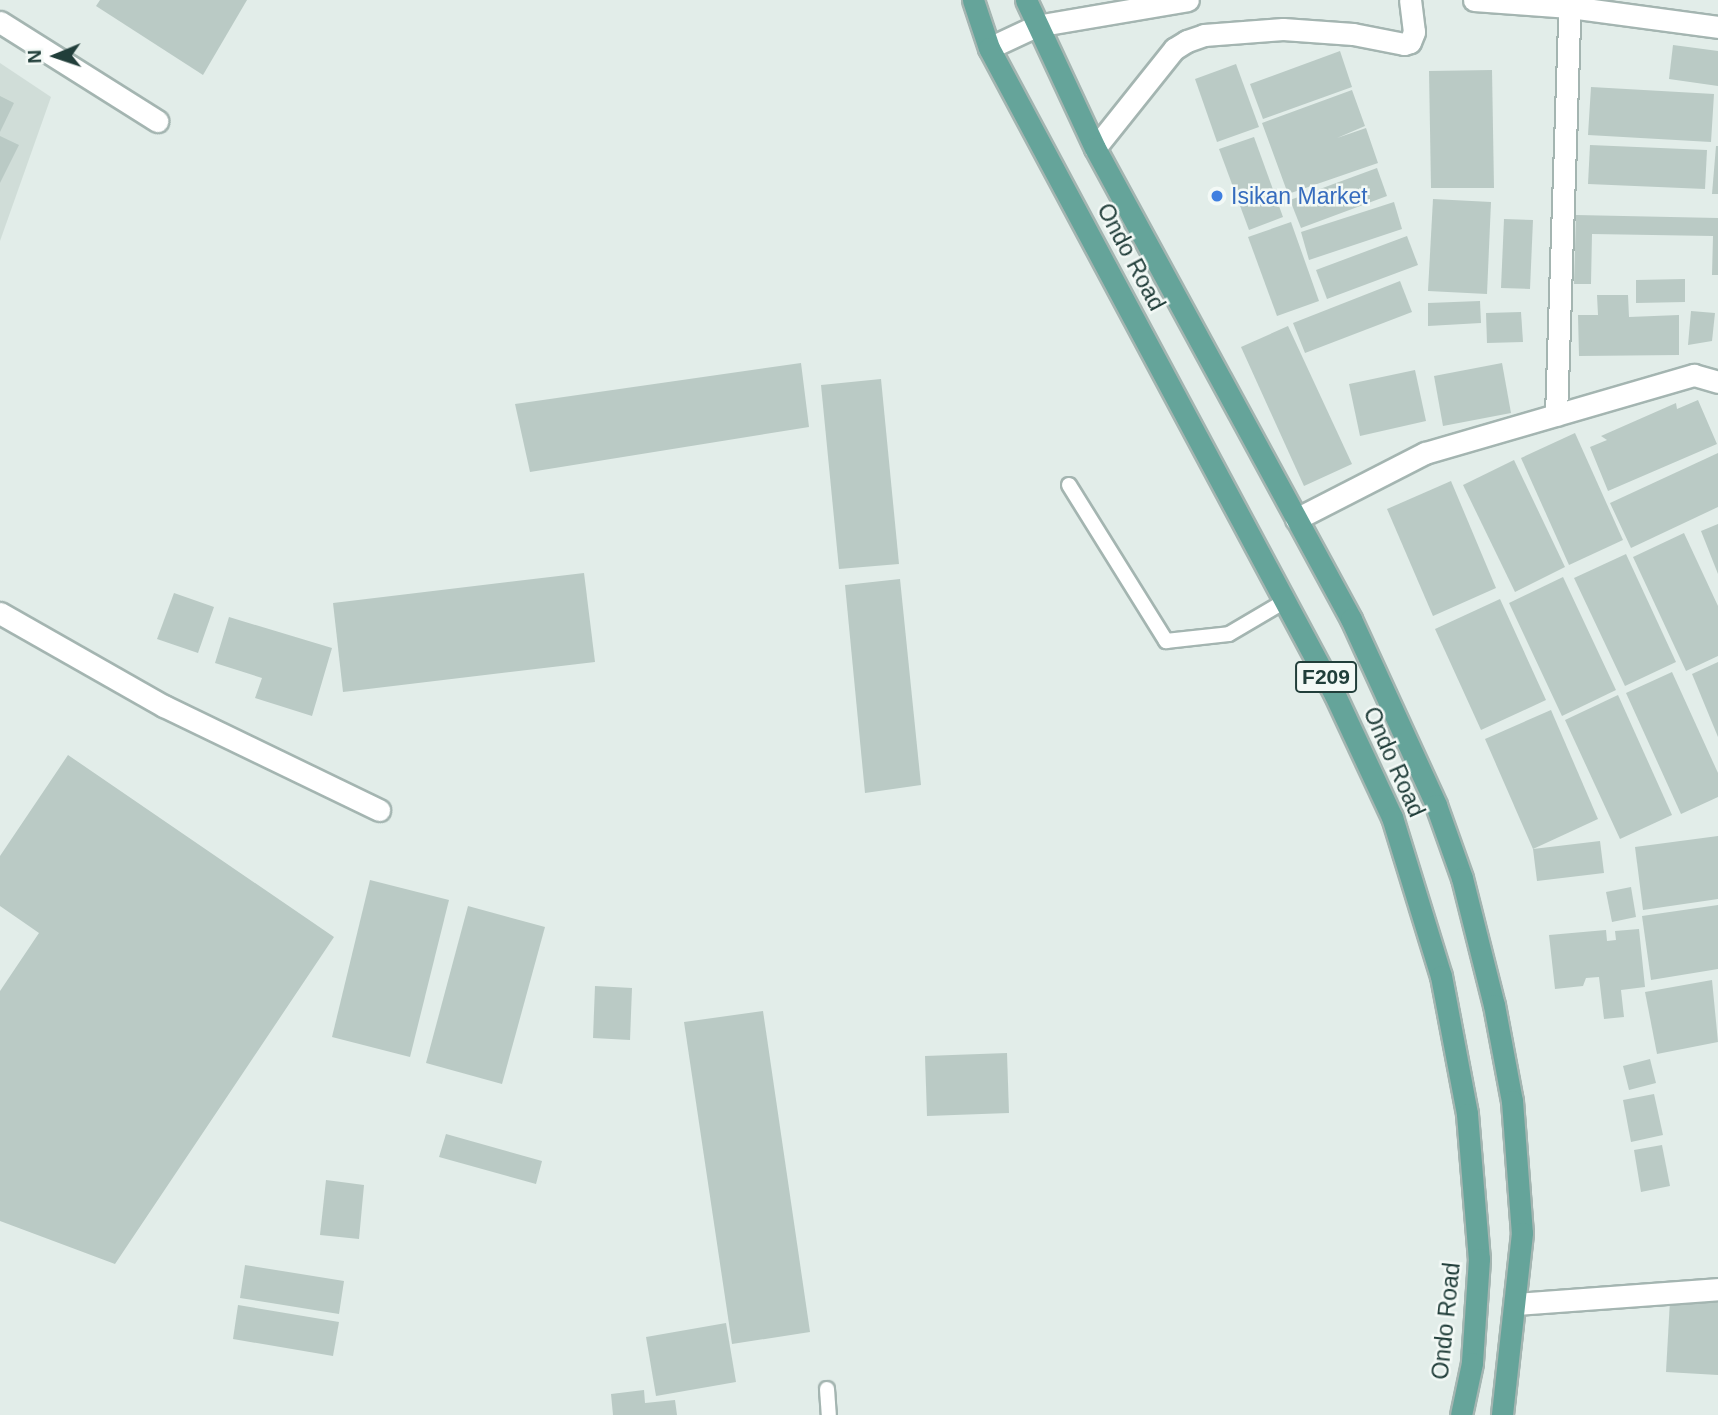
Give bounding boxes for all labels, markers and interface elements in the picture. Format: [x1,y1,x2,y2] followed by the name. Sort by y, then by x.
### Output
[21,21,91,91] north arrow
[24,50,45,64] text: N
[1231,182,1368,210] place label: Isikan Market
[1209,188,1225,204] marker: Isikan Market
[1091,199,1171,315] street label: Ondo Road
[1294,660,1358,694] road number: F209
[1357,703,1431,821] street label: Ondo Road
[1426,1261,1466,1381] street label: Ondo Road

